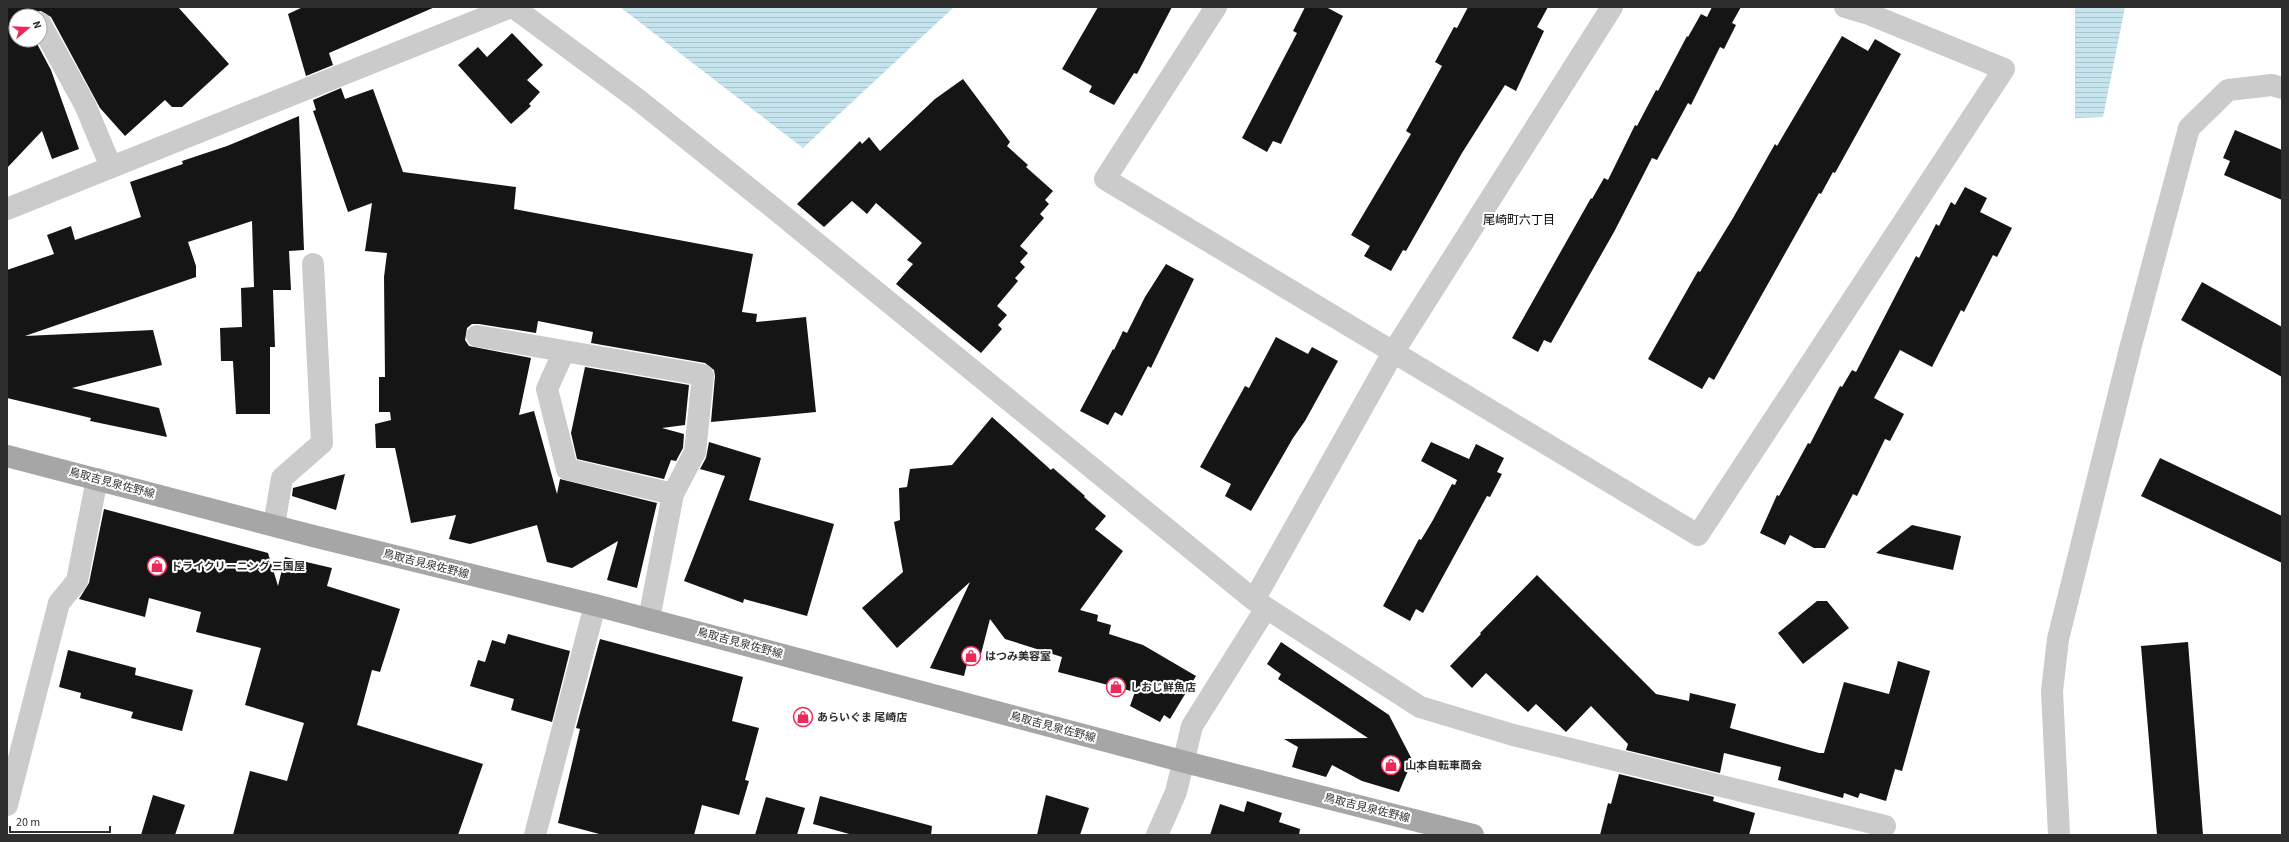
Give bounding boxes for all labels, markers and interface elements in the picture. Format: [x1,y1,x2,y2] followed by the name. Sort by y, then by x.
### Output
[8,8,48,48] north arrow
[29,19,45,31] text: N
[1483,212,1555,229] district label: 尾崎町六丁目
[68,464,156,502] street label: 鳥取吉見泉佐野線
[381,546,471,582] street label: 鳥取吉見泉佐野線
[146,555,168,577] shop icon: ドライクリーニング 三国屋
[171,559,305,574] place label: ドライクリーニング 三国屋
[696,624,784,662] street label: 鳥取吉見泉佐野線
[960,645,982,667] shop icon: はつみ美容室
[985,649,1051,664] place label: はつみ美容室
[1105,676,1127,698] shop icon: しおじ鮮魚店
[1130,680,1196,695] place label: しおじ鮮魚店
[792,706,814,728] shop icon: あらいぐま 尾崎店
[1009,708,1097,746] street label: 鳥取吉見泉佐野線
[817,710,907,725] place label: あらいぐま 尾崎店
[1380,754,1402,776] shop icon: 山本自転車商会
[1405,758,1482,773] place label: 山本自転車商会
[1322,790,1412,826] street label: 鳥取吉見泉佐野線
[10,808,110,834] scale bar
[16,814,40,831] text: 20 m

